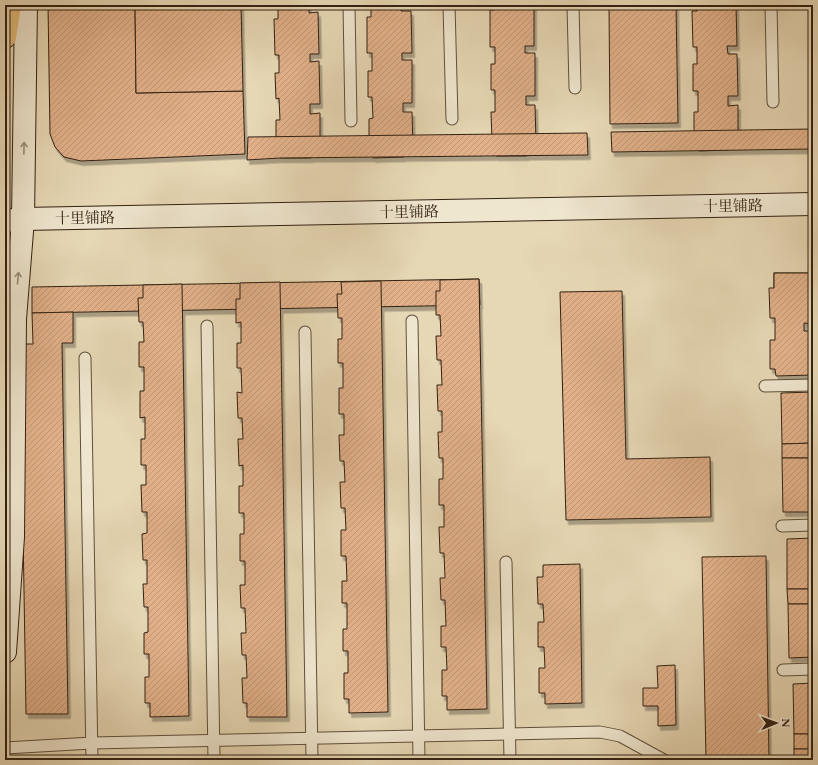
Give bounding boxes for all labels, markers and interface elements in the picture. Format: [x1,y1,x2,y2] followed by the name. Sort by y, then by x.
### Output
[20,142,28,155] one-way arrow
[703,195,763,216] street label: 十里铺路
[379,201,439,222] street label: 十里铺路
[55,207,115,228] street label: 十里铺路
[15,272,22,285] one-way arrow
[756,703,796,743] north arrow
[779,718,793,727] text: N

